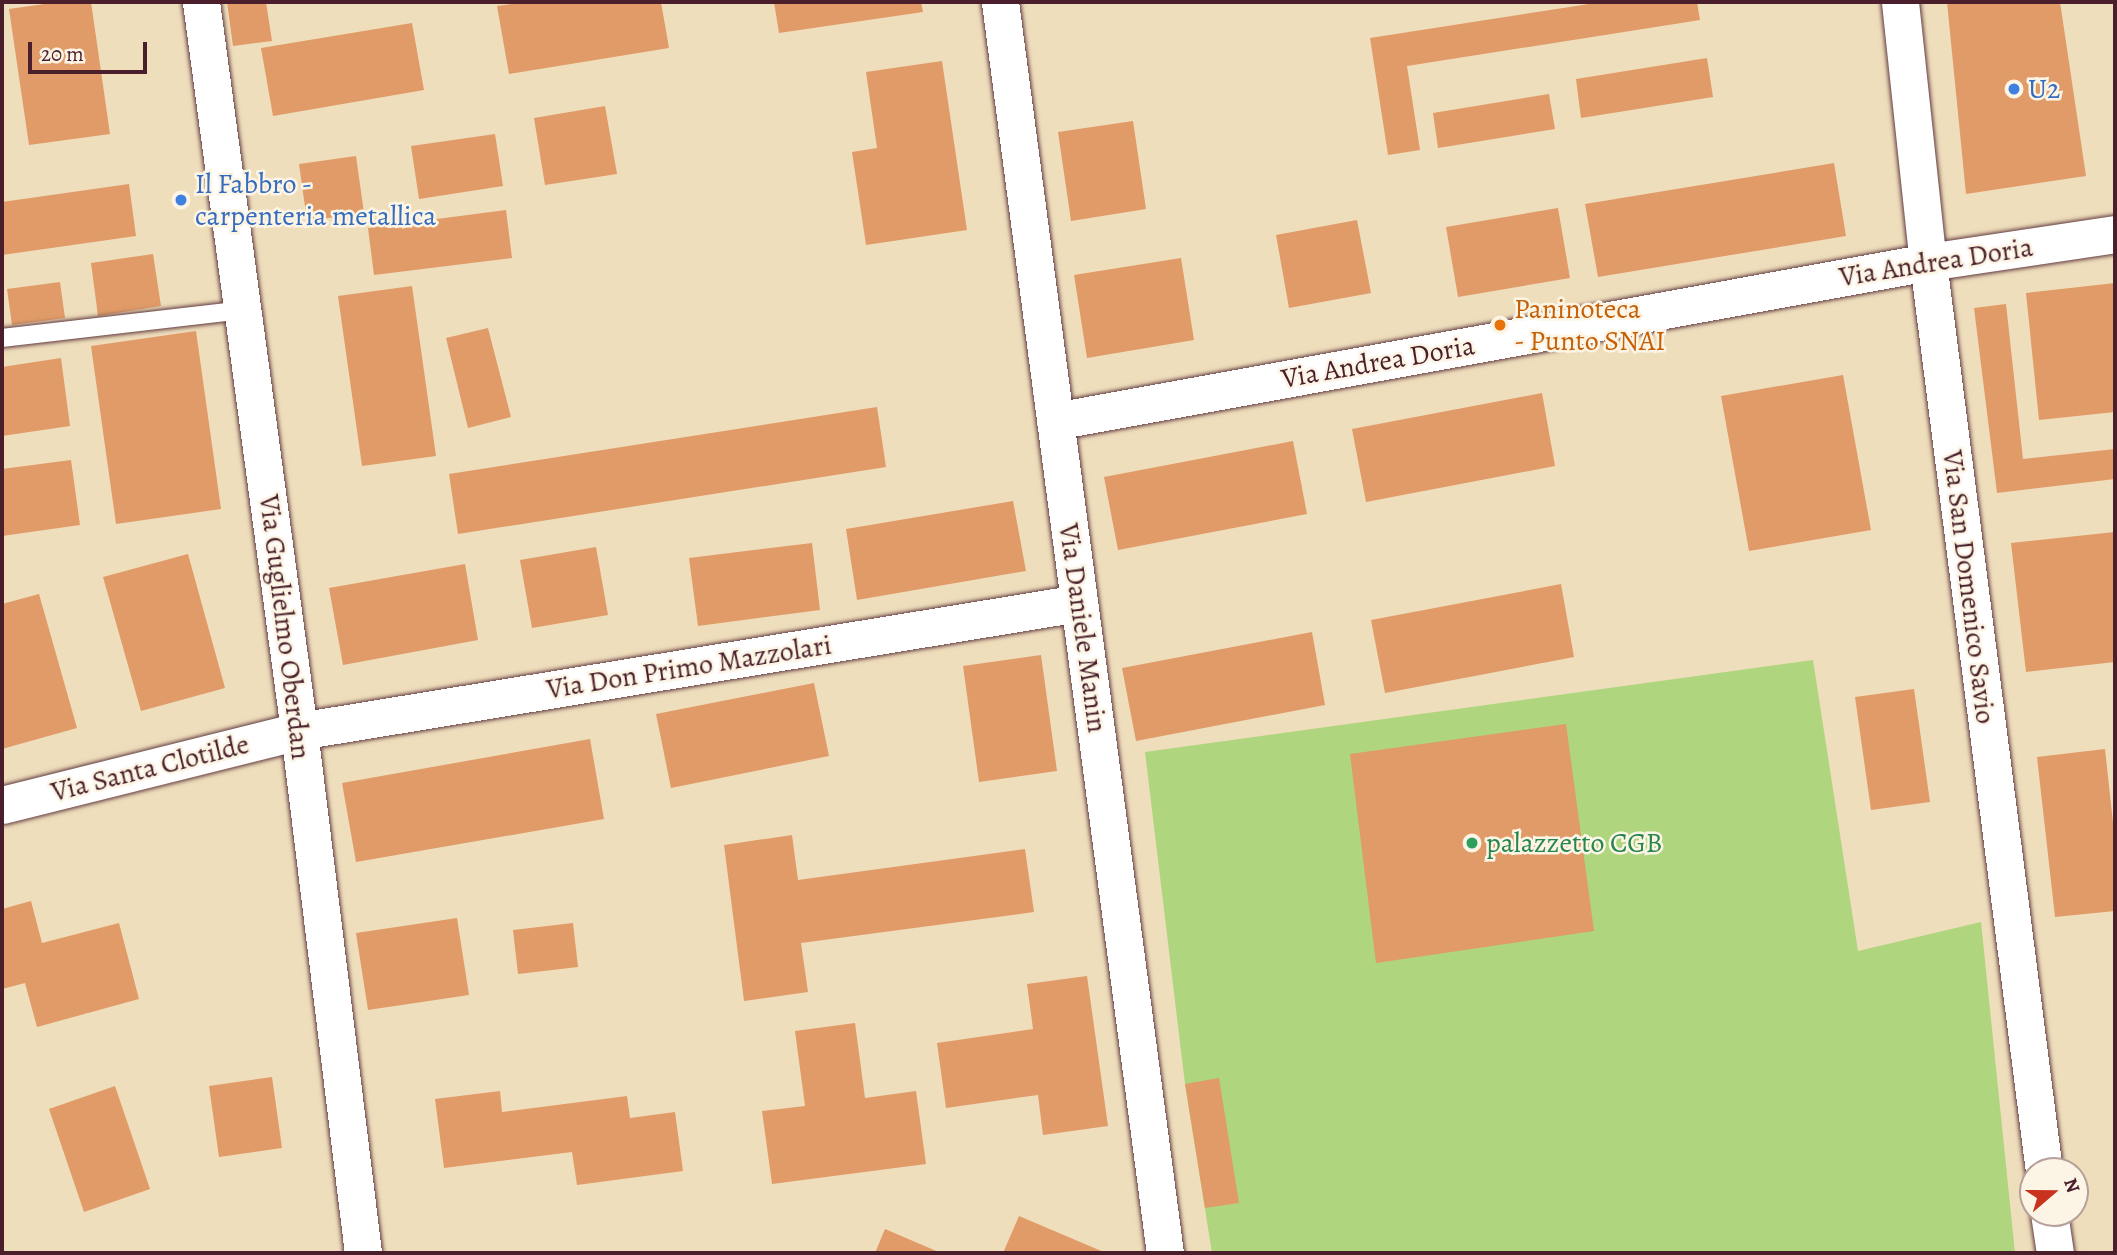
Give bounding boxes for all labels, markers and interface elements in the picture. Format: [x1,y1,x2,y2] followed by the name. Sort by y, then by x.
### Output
[32,28,150,72] scale bar
[41,40,84,68] text: 20 m
[2028,72,2060,106] place label: U2
[2006,81,2022,97] marker: U2
[195,167,436,233] place label: Il Fabbro - carpenteria metallica
[173,192,189,208] marker: Il Fabbro - carpenteria metallica
[1837,230,2035,294] street label: Via Andrea Doria
[1514,292,1666,358] place label: Paninoteca - Punto SNAI
[1492,317,1508,333] marker: Paninoteca - Punto SNAI
[1279,328,1477,396] street label: Via Andrea Doria
[1936,448,2002,726] street label: Via San Domenico Savio
[252,493,318,761] street label: Via Guglielmo Oberdan
[1052,521,1114,735] street label: Via Daniele Manin
[544,628,834,706] street label: Via Don Primo Mazzolari
[48,727,252,809] street label: Via Santa Clotilde
[1486,826,1663,860] place label: palazzetto CGB
[1464,835,1480,851] marker: palazzetto CGB
[2019,1157,2089,1227] north arrow
[2057,1175,2086,1196] text: N

